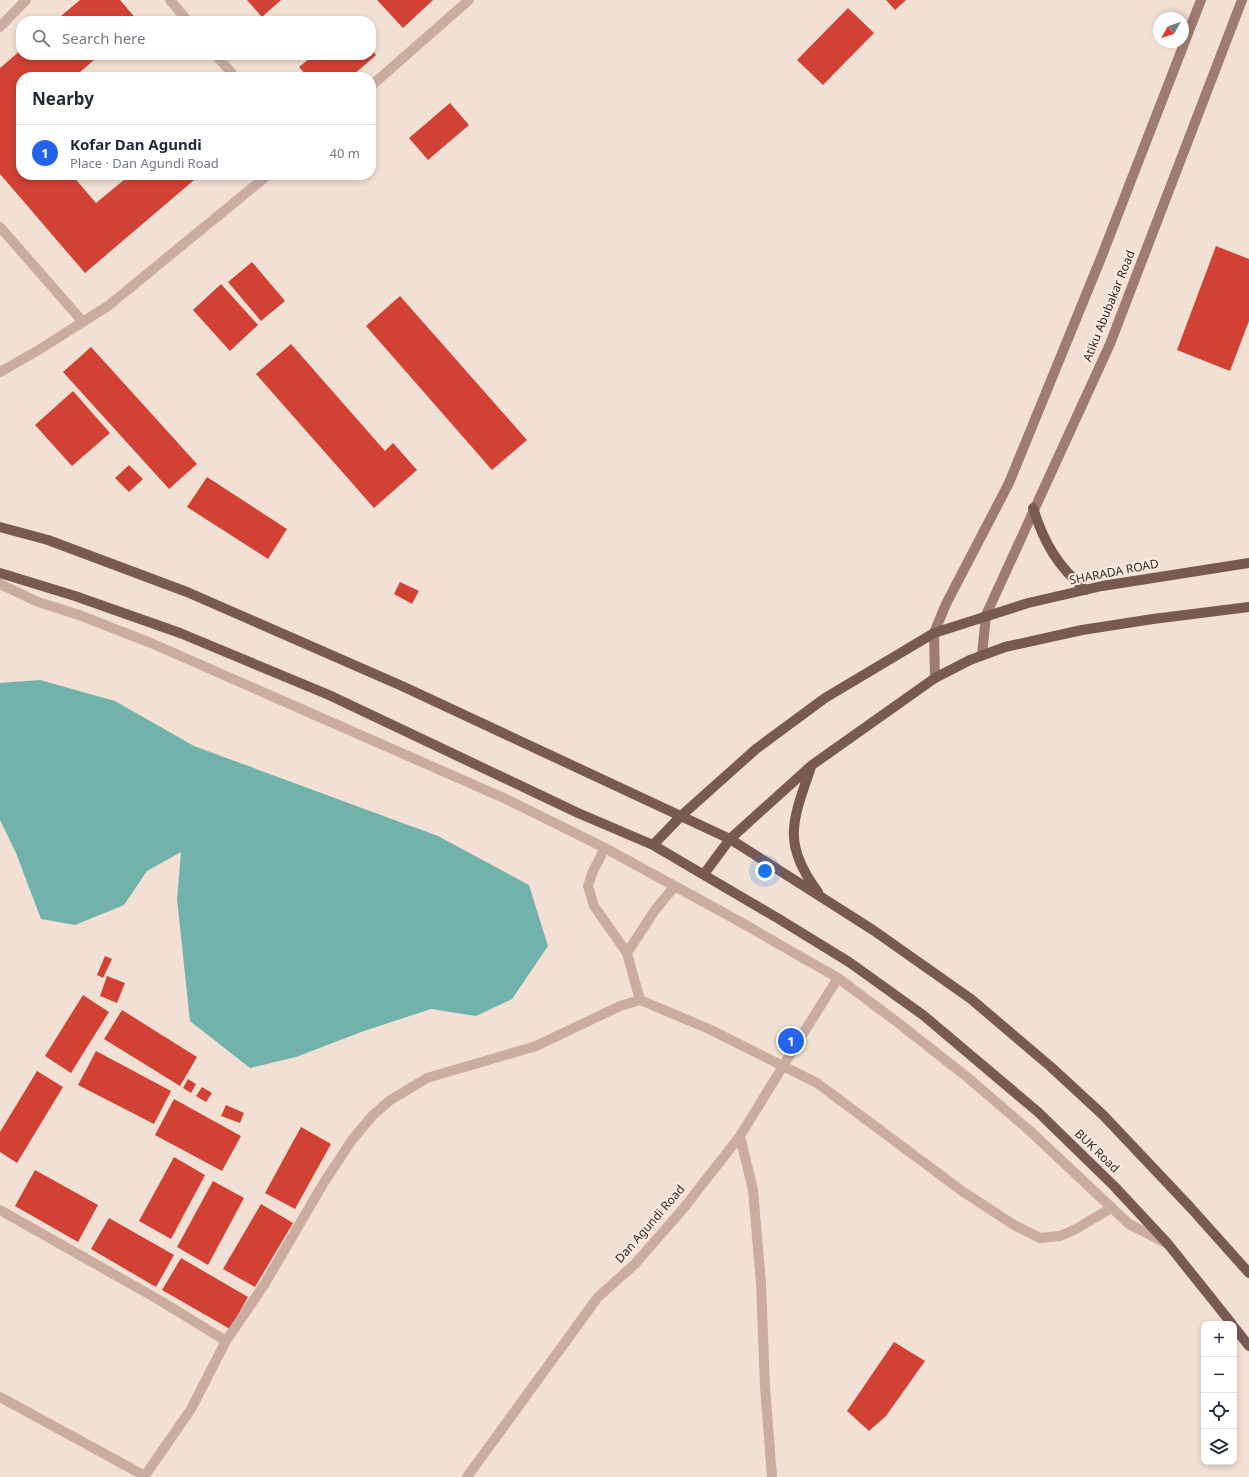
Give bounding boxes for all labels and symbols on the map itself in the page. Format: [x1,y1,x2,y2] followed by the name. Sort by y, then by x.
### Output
[1153,12,1189,48] north arrow
[1078,248,1139,364] street label: Atiku Abubakar Road
[1068,554,1160,588] street label: SHARADA ROAD
[755,861,775,881] your location
[778,1026,804,1056] pin: 1
[1071,1125,1123,1176] street label: BUK Road
[611,1181,688,1266] street label: Dan Agundi Road

